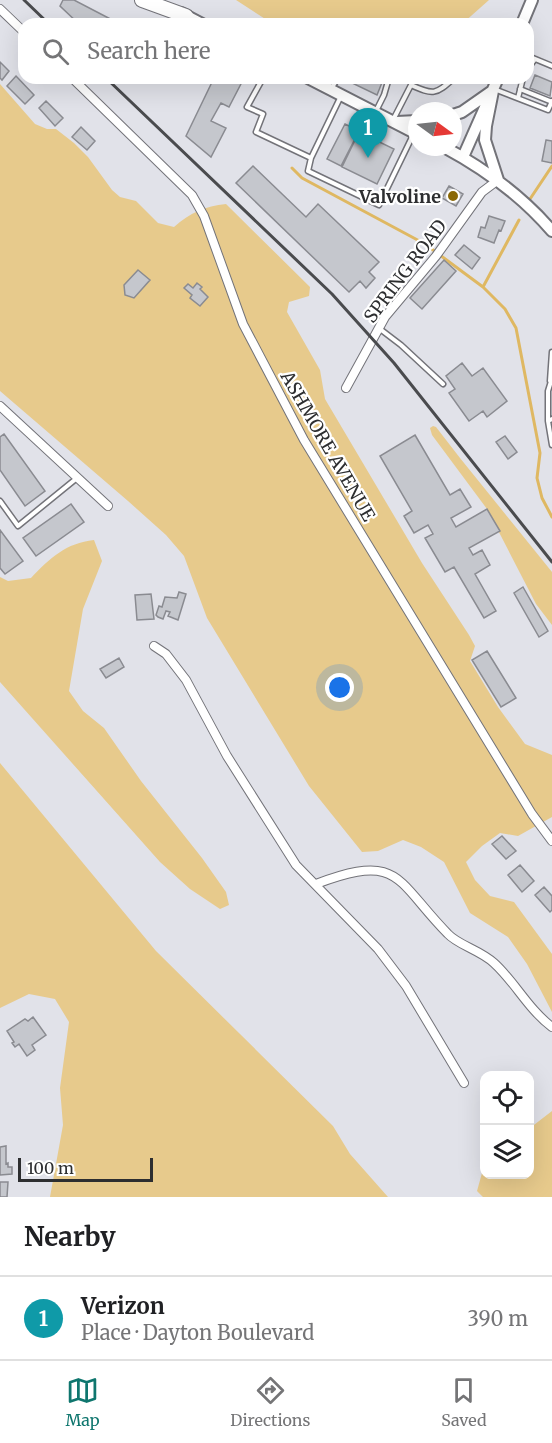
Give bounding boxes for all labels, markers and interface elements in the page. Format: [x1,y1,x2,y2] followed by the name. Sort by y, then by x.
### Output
[18,18,534,84] search box
[39,35,72,68] icon: search
[87,37,210,65] text: Search here
[408,102,462,156] north arrow
[348,108,388,158] pin: 1
[358,185,441,208] place label: Valvoline
[446,189,460,203] marker: Valvoline
[359,215,451,327] street label: SPRING ROAD
[275,366,381,526] street label: ASHMORE AVENUE
[325,673,354,702] your location
[480,1071,534,1179] map controls
[480,1071,534,1125] button: locate
[480,1125,534,1179] button: layers
[18,1155,153,1182] scale bar
[27,1158,74,1178] text: 100 m
[24,1220,116,1253] text: Nearby
[81,1292,165,1320] text: Verizon
[39,1306,48,1331] text: 1
[468,1306,528,1331] text: 390 m
[81,1320,314,1345] text: Place · Dayton Boulevard
[65,1374,100,1430] tab: Map
[230,1374,310,1430] tab: Directions
[441,1374,487,1430] tab: Saved

